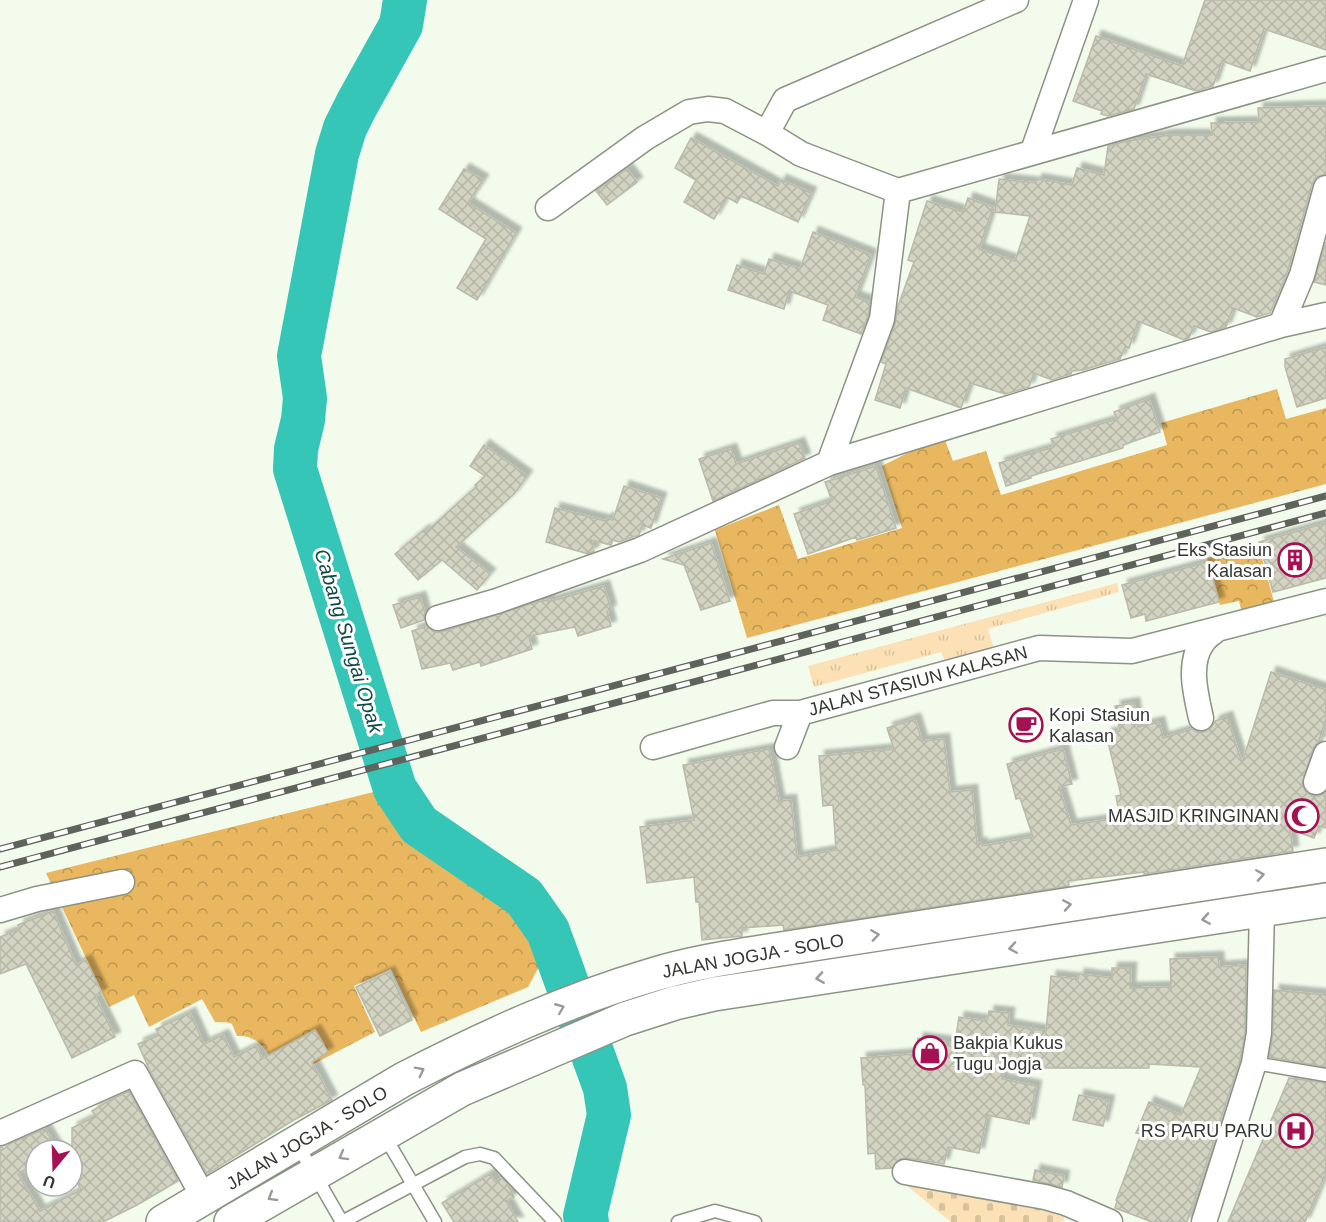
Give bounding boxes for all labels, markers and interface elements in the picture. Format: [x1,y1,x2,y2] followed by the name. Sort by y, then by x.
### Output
[1177,540,1272,581] place label: Eks Stasiun Kalasan
[1277,542,1313,578] building icon: Eks Stasiun Kalasan
[311,546,388,737] water label: Cabang Sungai Opak
[806,642,1030,720] street label: JALAN STASIUN KALASAN
[1049,705,1150,746] place label: Kopi Stasiun Kalasan
[1008,707,1044,743] cafe icon: Kopi Stasiun Kalasan
[1284,798,1320,834] mosque icon: MASJID KRINGINAN
[1108,806,1279,826] place label: MASJID KRINGINAN
[1255,869,1265,882] one-way arrow
[1062,899,1072,912] one-way arrow
[1201,912,1211,924] one-way arrow
[870,929,879,941] one-way arrow
[661,930,845,982] street label: JALAN JOGJA - SOLO
[1009,942,1018,954] one-way arrow
[816,971,825,983] one-way arrow
[554,1003,565,1016] one-way arrow
[953,1033,1063,1074] place label: Bakpia Kukus Tugu Jogja
[912,1035,948,1071] shop icon: Bakpia Kukus Tugu Jogja
[413,1067,424,1079] one-way arrow
[223,1082,391,1194] street label: JALAN JOGJA - SOLO
[1278,1113,1314,1149] hospital icon: RS PARU PARU
[1141,1121,1273,1141] place label: RS PARU PARU
[24,1138,84,1198] north arrow
[339,1149,349,1160] one-way arrow
[41,1172,58,1192] text: U
[268,1190,278,1202] one-way arrow

